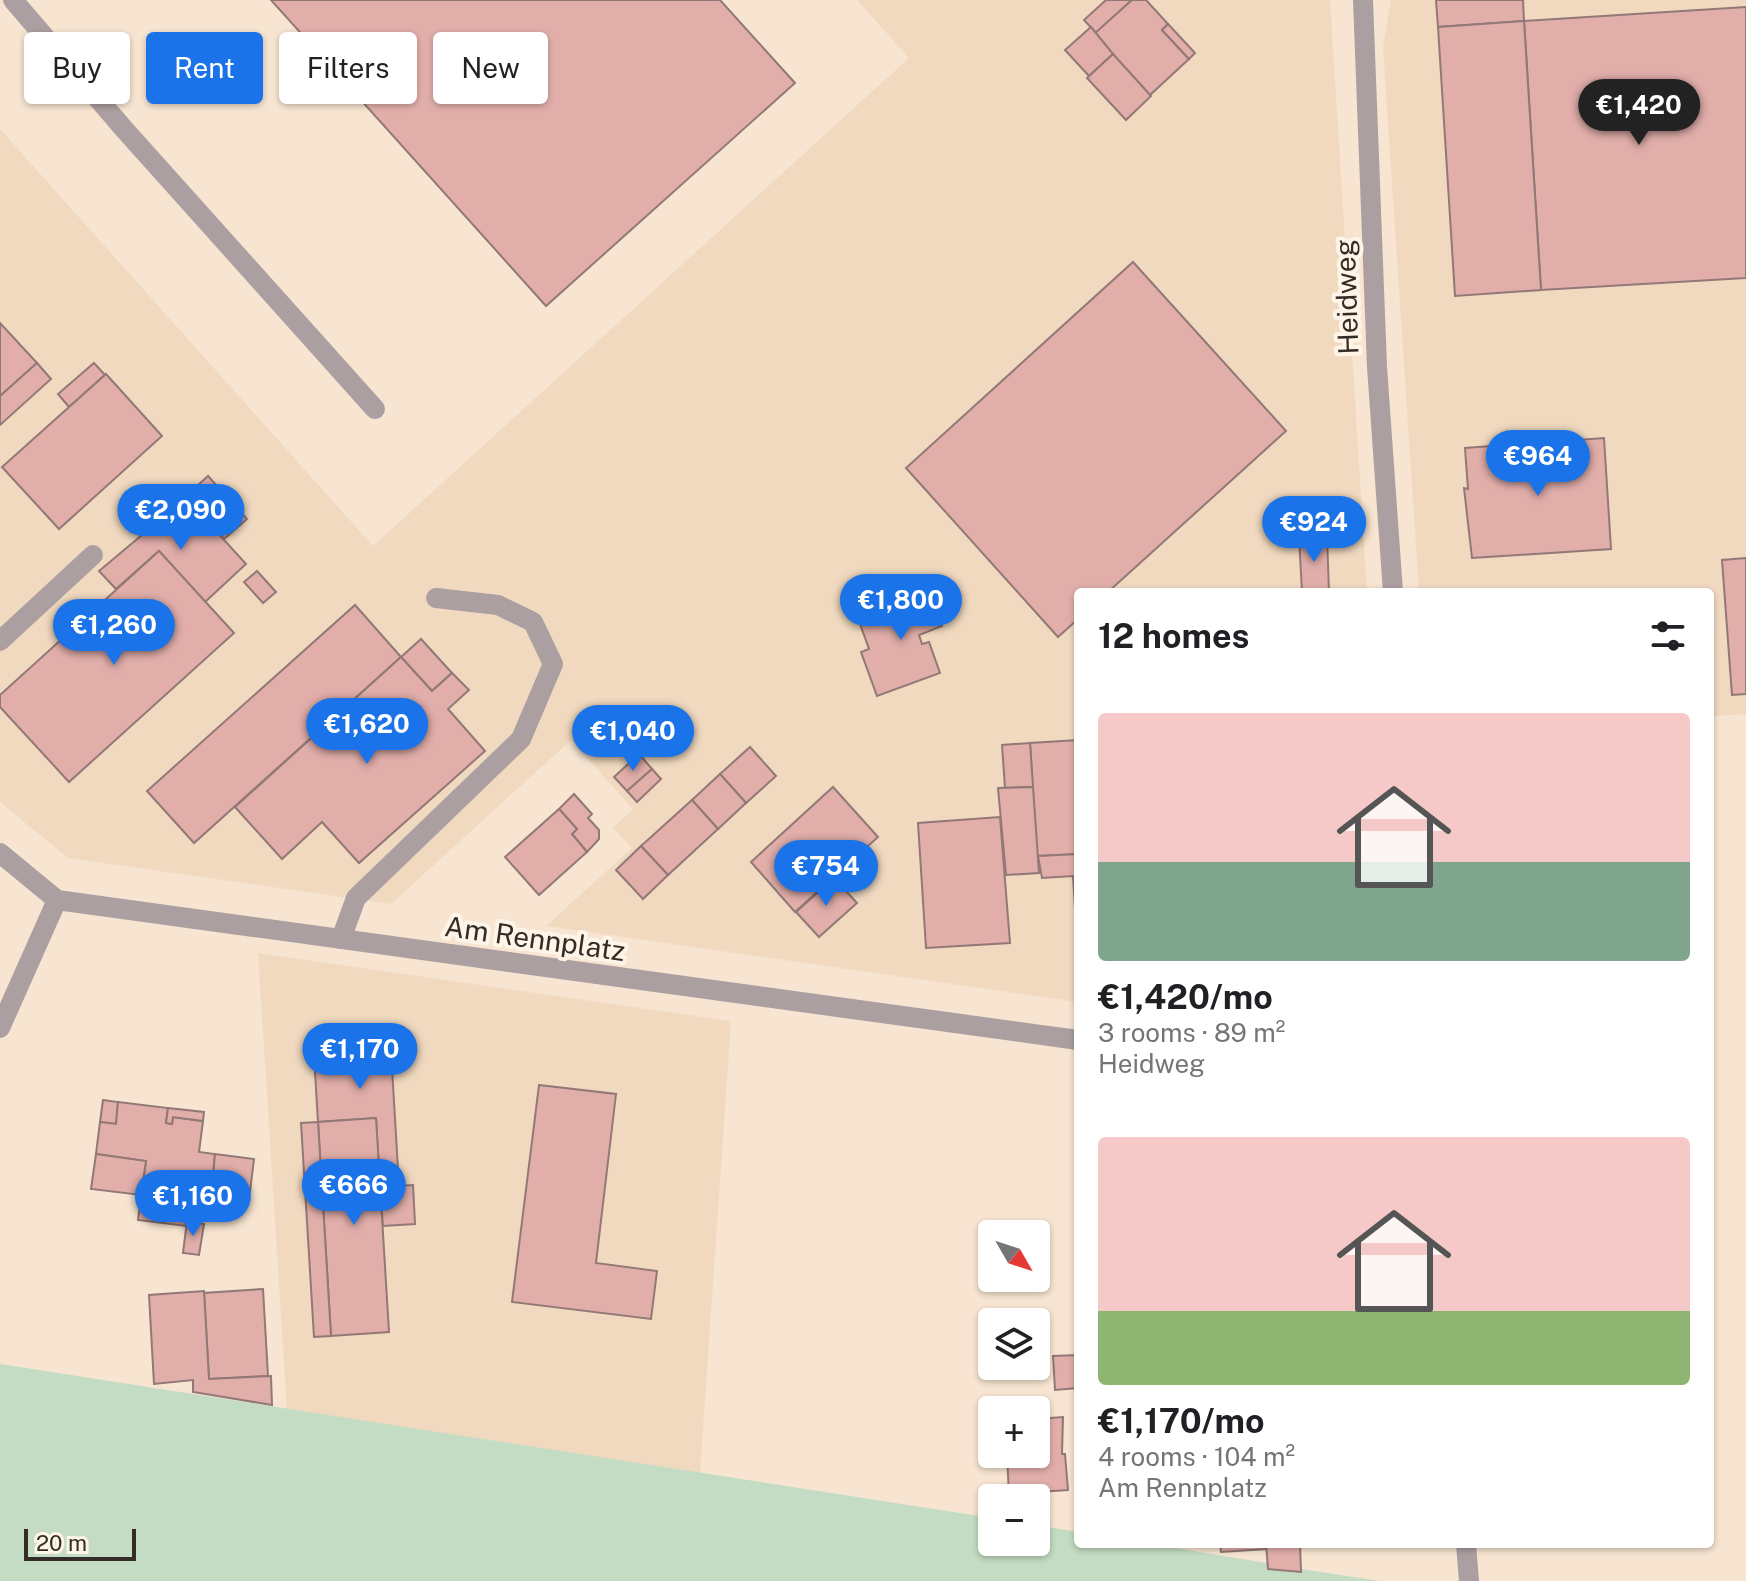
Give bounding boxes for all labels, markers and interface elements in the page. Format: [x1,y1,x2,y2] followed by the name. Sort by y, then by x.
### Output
[24,32,130,104] chip: Buy
[146,32,263,104] chip: Rent
[279,32,417,104] chip: Filters
[433,32,548,104] chip: New
[1574,79,1704,147] pin: €1,420
[1596,89,1682,120] text: €1,420
[1327,239,1365,355] street label: Heidweg
[1491,430,1585,498] pin: €964
[1504,440,1572,471] text: €964
[116,484,246,552] pin: €2,090
[135,494,227,525] text: €2,090
[1267,496,1361,564] pin: €924
[1280,506,1348,537] text: €924
[836,574,966,642] pin: €1,800
[858,584,944,615] text: €1,800
[49,599,179,667] pin: €1,260
[71,609,157,640] text: €1,260
[1646,614,1690,658] icon: filters
[1098,616,1249,656] text: 12 homes
[302,698,432,766] pin: €1,620
[568,705,698,773] pin: €1,040
[324,708,410,739] text: €1,620
[590,715,676,746] text: €1,040
[1322,765,1466,909] icon: home
[779,840,873,908] pin: €754
[792,850,860,881] text: €754
[443,909,627,967] street label: Am Rennplatz
[1098,977,1273,1017] text: €1,420/mo
[1098,1017,1285,1048] text: 3 rooms · 89 m²
[295,1023,425,1091] pin: €1,170
[320,1033,400,1064] text: €1,170
[1098,1048,1205,1079] text: Heidweg
[307,1159,401,1227] pin: €666
[320,1169,388,1200] text: €666
[128,1170,258,1238] pin: €1,160
[153,1180,233,1211] text: €1,160
[1322,1189,1466,1333] icon: home
[978,1220,1050,1292] north arrow
[978,1220,1050,1556] map controls
[978,1308,1050,1380] button: layers
[978,1396,1050,1468] button: +
[1098,1401,1265,1441] text: €1,170/mo
[1098,1441,1295,1472] text: 4 rooms · 104 m²
[1098,1472,1267,1503] text: Am Rennplatz
[978,1484,1050,1556] button: −
[24,1525,136,1561] scale bar
[36,1530,87,1556] text: 20 m

